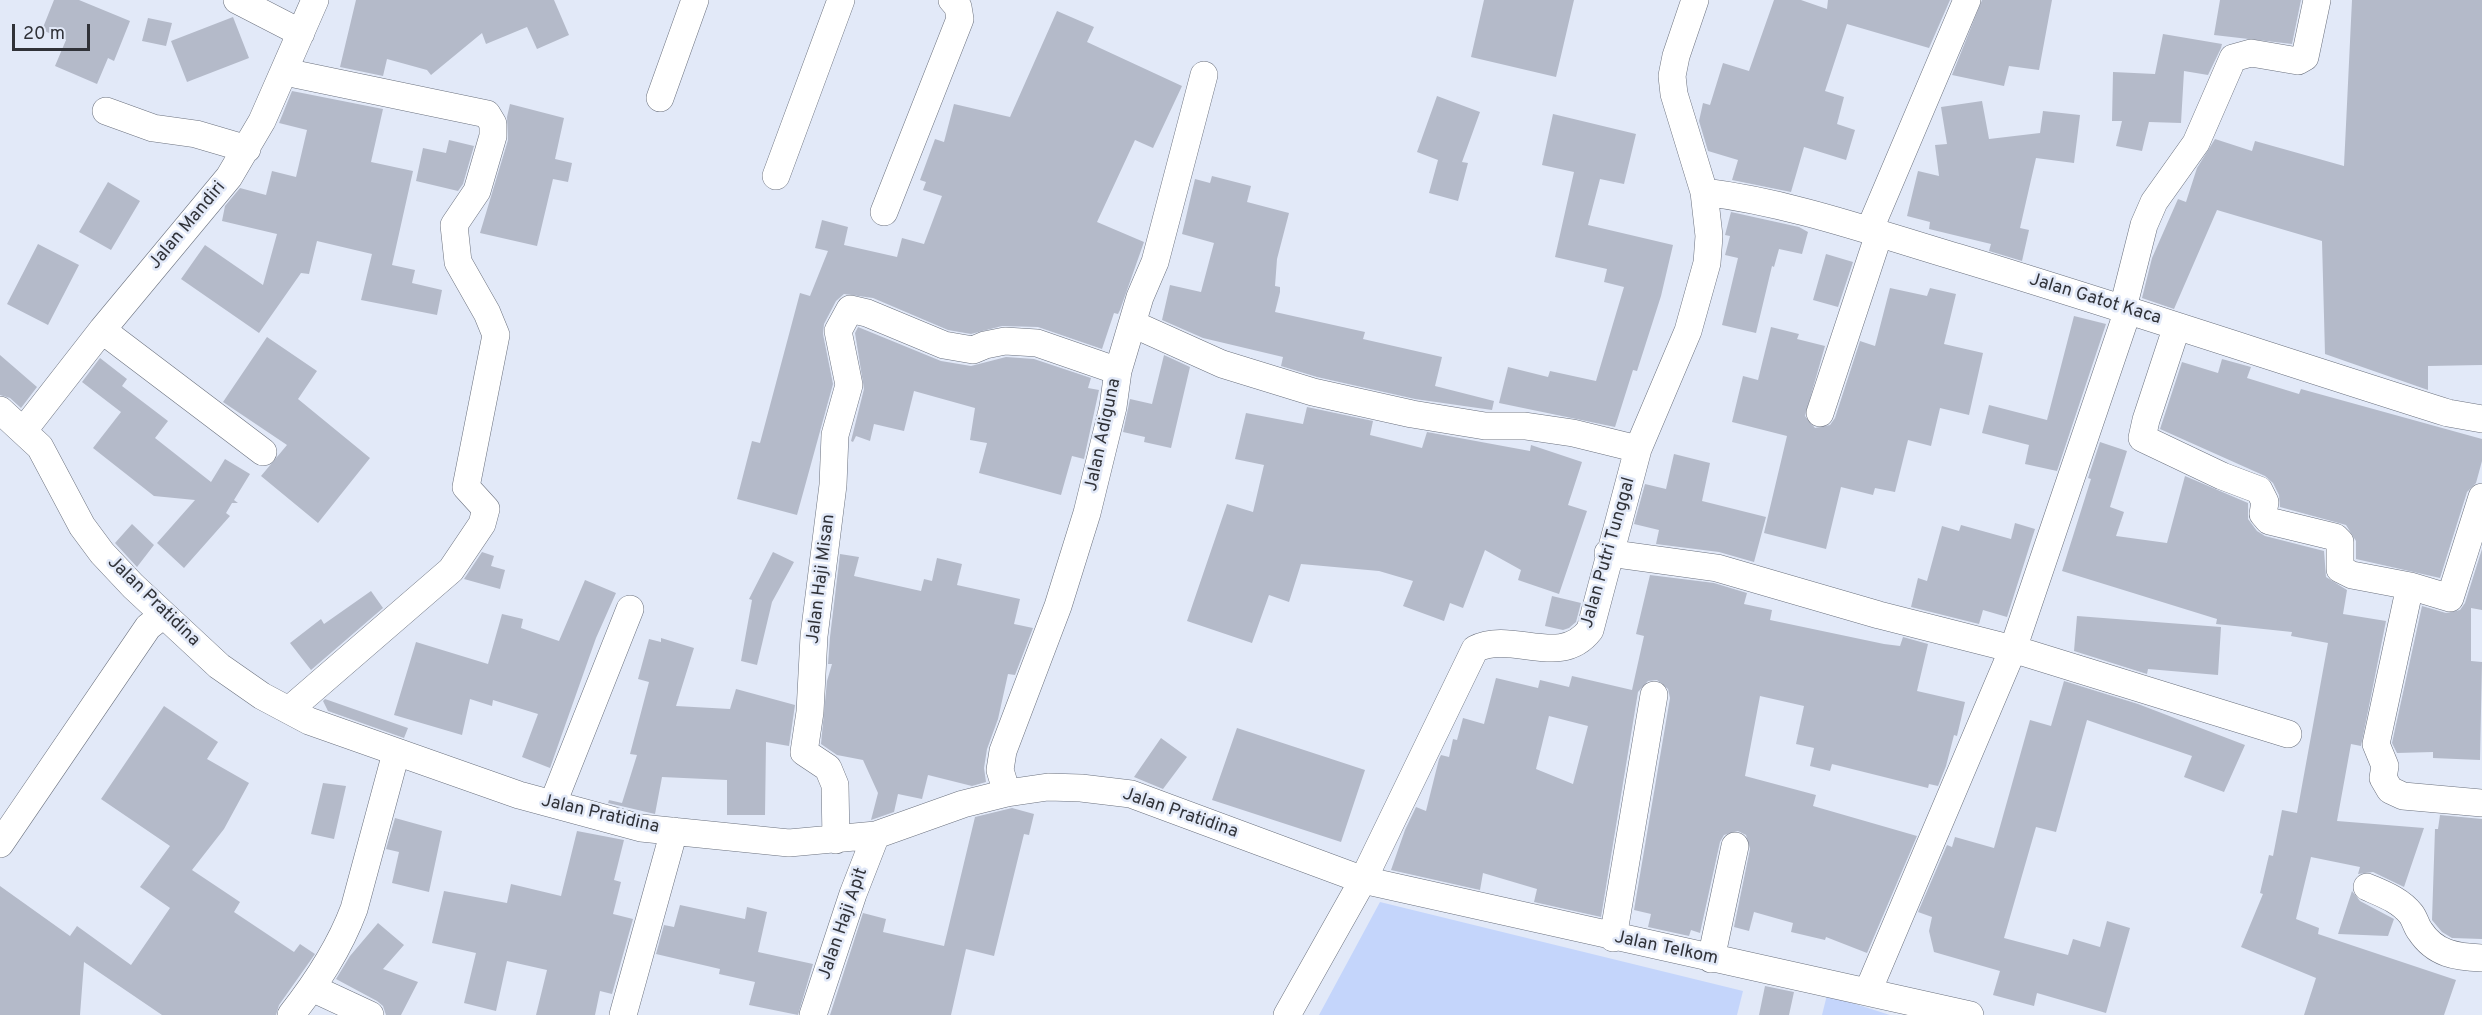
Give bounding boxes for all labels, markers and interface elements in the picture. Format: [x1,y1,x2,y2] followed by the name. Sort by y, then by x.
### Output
[15,12,93,50] scale bar
[23,23,65,46] text: 20 m
[145,178,231,274] street label: Jalan Mandiri
[2026,270,2164,330] street label: Jalan Gatot Kaca
[1081,377,1127,493] street label: Jalan Adiguna
[1577,475,1641,631] street label: Jalan Putri Tunggal
[803,513,841,645] street label: Jalan Haji Misan
[102,552,204,652] street label: Jalan Pratidina
[1119,784,1241,844] street label: Jalan Pratidina
[539,791,661,839] street label: Jalan Pratidina
[815,865,873,983] street label: Jalan Haji Apit
[1612,927,1720,971] street label: Jalan Telkom

